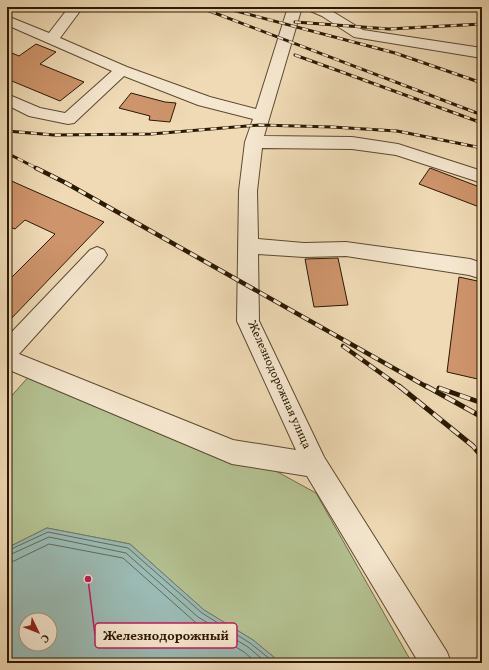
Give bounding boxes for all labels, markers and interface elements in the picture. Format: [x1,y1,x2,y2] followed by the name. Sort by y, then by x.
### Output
[243,318,315,452] street label: Железнодорожная улица
[18,612,58,652] north arrow
[95,623,237,648] callout: Железнодорожный
[103,628,229,646] text: Железнодорожный
[36,630,52,646] text: С

